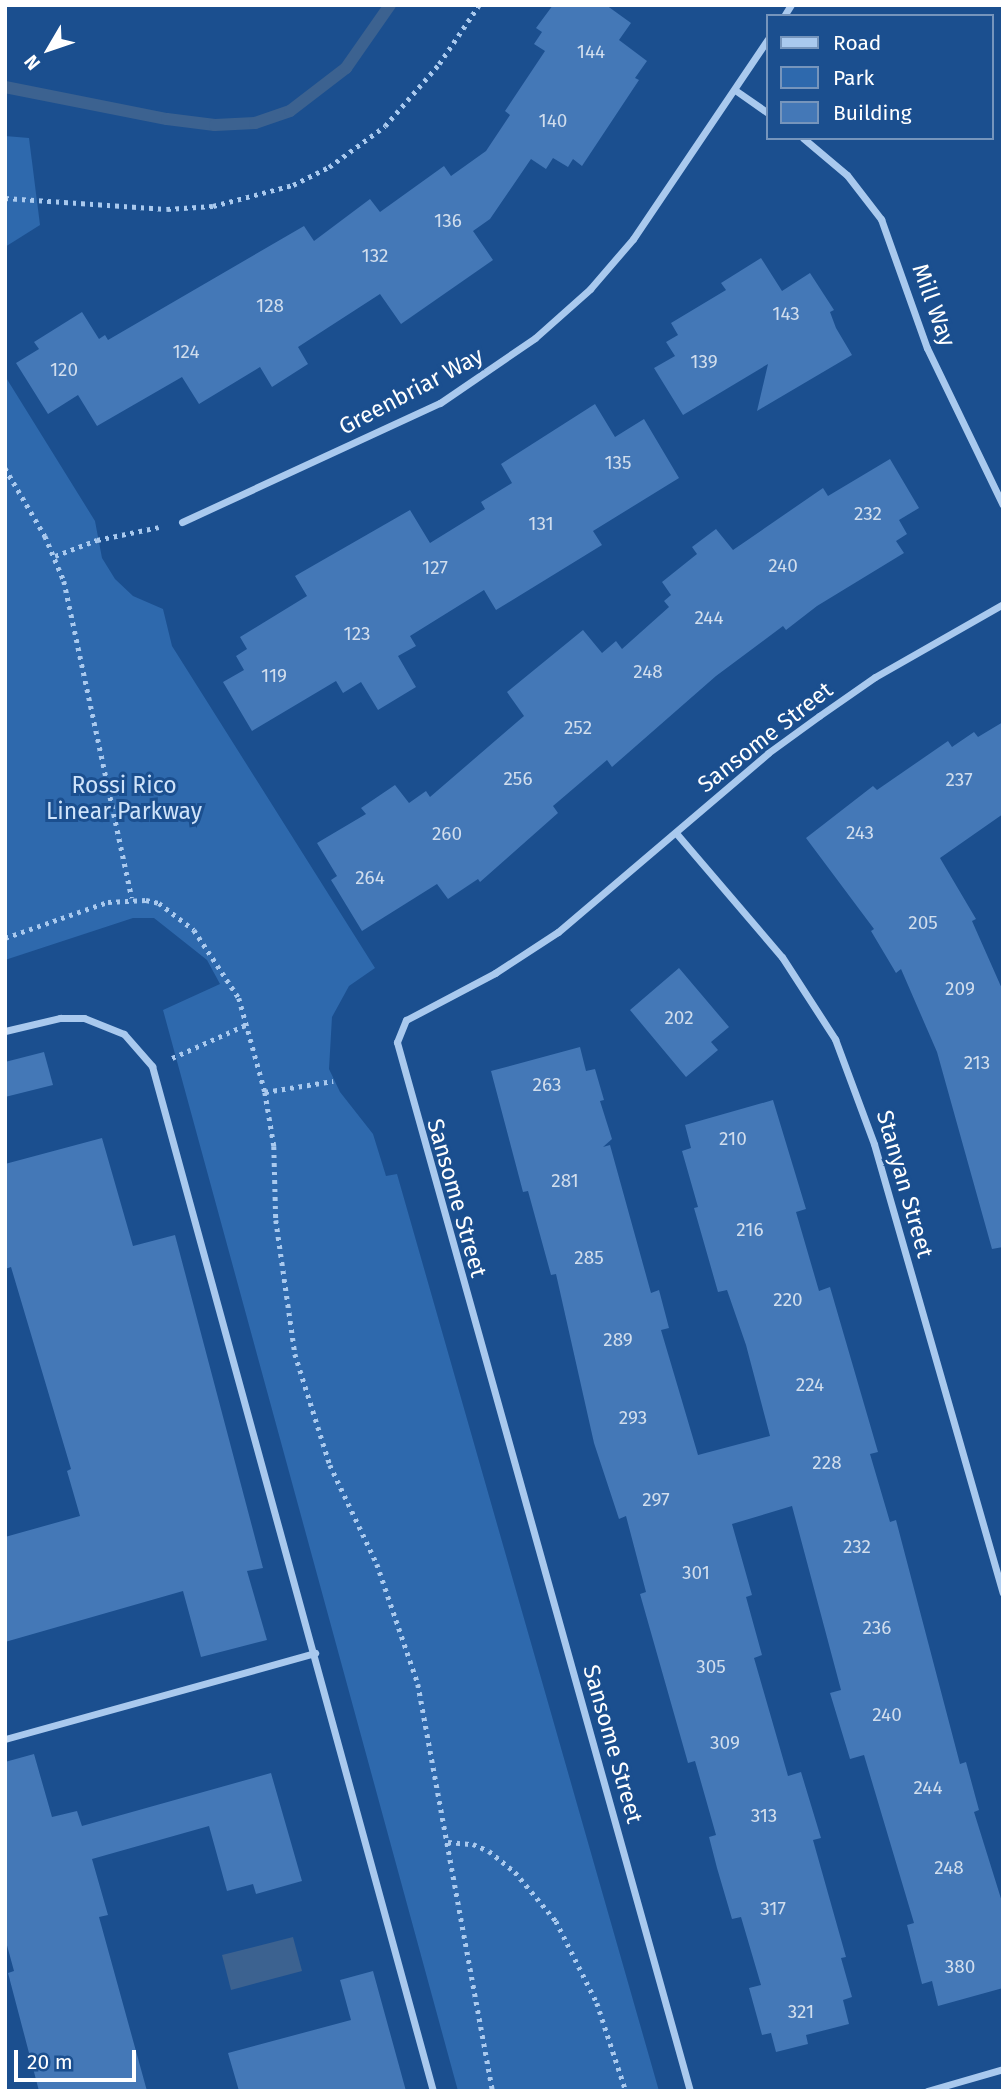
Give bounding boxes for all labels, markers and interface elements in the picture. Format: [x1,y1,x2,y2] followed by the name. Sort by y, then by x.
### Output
[14,14,84,84] north arrow
[766,14,994,140] legend
[833,30,881,56] text: Road
[577,41,605,63] house number: 144
[19,50,45,75] text: N
[833,65,874,91] text: Park
[833,100,912,126] text: Building
[539,110,567,132] house number: 140
[434,210,462,232] house number: 136
[362,245,388,267] house number: 132
[906,260,962,350] street label: Mill Way
[256,295,284,317] house number: 128
[772,303,800,325] house number: 143
[172,341,200,363] house number: 124
[334,341,488,441] street label: Greenbriar Way
[690,351,718,373] house number: 139
[50,359,78,381] house number: 120
[604,452,632,474] house number: 135
[854,503,882,525] house number: 232
[528,513,554,535] house number: 131
[768,555,798,577] house number: 240
[422,557,448,579] house number: 127
[694,607,724,629] house number: 244
[343,623,371,645] house number: 123
[633,661,663,683] house number: 248
[261,665,287,687] house number: 119
[692,676,838,798] street label: Sansome Street
[564,717,592,739] house number: 252
[503,768,533,790] house number: 256
[945,769,973,791] house number: 237
[46,771,202,825] park label: Rossi Rico Linear Parkway
[846,822,874,844] house number: 243
[432,823,462,845] house number: 260
[355,867,385,889] house number: 264
[908,912,938,934] house number: 205
[945,978,975,1000] house number: 209
[664,1007,694,1029] house number: 202
[964,1052,990,1074] house number: 213
[533,1074,561,1096] house number: 263
[871,1107,939,1261] street label: Stanyan Street
[421,1116,493,1280] street label: Sansome Street
[719,1128,747,1150] house number: 210
[551,1170,579,1192] house number: 281
[736,1219,764,1241] house number: 216
[574,1247,604,1269] house number: 285
[773,1289,803,1311] house number: 220
[603,1329,633,1351] house number: 289
[796,1374,824,1396] house number: 224
[619,1407,647,1429] house number: 293
[812,1452,842,1474] house number: 228
[642,1489,670,1511] house number: 297
[843,1536,871,1558] house number: 232
[682,1562,710,1584] house number: 301
[863,1617,891,1639] house number: 236
[696,1656,726,1678] house number: 305
[577,1662,649,1826] street label: Sansome Street
[872,1704,902,1726] house number: 240
[710,1732,740,1754] house number: 309
[913,1777,943,1799] house number: 244
[751,1805,777,1827] house number: 313
[934,1857,964,1879] house number: 248
[760,1898,786,1920] house number: 317
[945,1956,975,1978] house number: 380
[788,2001,814,2023] house number: 321
[18,2036,140,2080] scale bar
[27,2049,73,2075] text: 20 m

